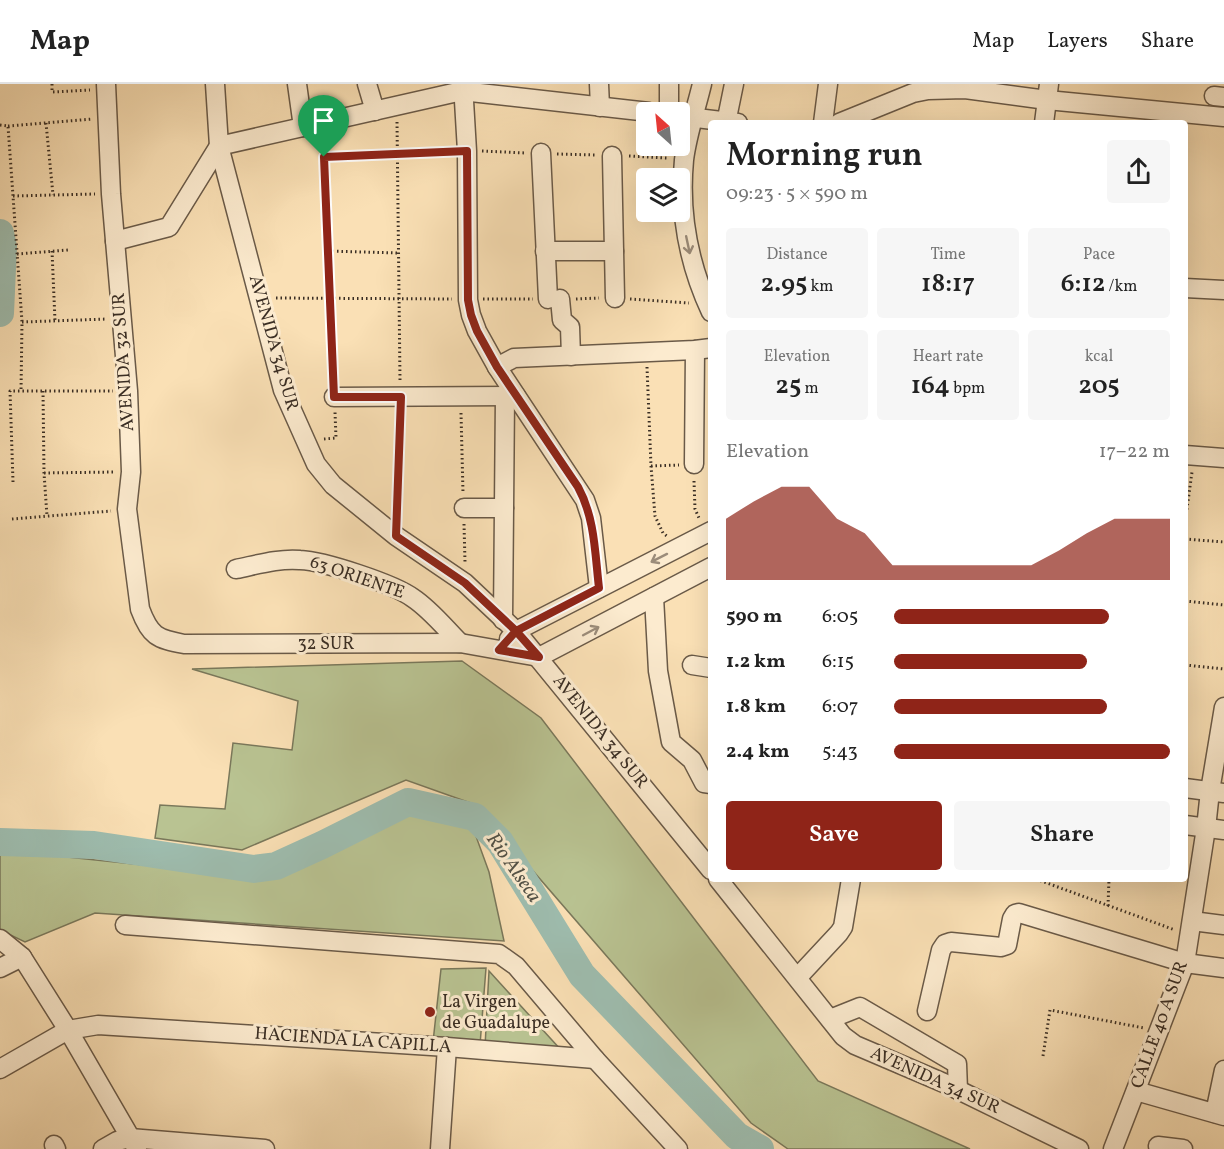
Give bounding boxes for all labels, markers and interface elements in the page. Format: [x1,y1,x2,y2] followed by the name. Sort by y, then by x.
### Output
[30,22,90,61] text: Map
[972,27,1014,56] text: Map
[1047,27,1108,56] text: Layers
[1141,27,1194,56] text: Share
[298,95,349,157] pin
[636,102,690,156] north arrow
[636,102,690,222] map controls
[307,104,340,137] icon: arrive
[726,134,923,180] text: Morning run
[1107,140,1170,203] button: share
[636,168,690,222] button: layers
[726,180,868,208] text: 09:23 · 5 × 590 m
[683,235,695,254] one-way arrow
[766,244,828,266] text: Distance
[930,244,966,266] text: Time
[1083,244,1115,266] text: Pace
[760,266,807,302] text: 2.95
[921,266,975,302] text: 18:17
[1061,266,1105,302] text: 6:12
[242,272,304,414] street label: AVENIDA 34 SUR
[807,276,834,298] text: km
[1105,276,1137,298] text: /km
[107,292,141,432] street label: AVENIDA 32 SUR
[764,346,830,368] text: Elevation
[913,346,983,368] text: Heart rate
[1085,346,1113,368] text: kcal
[775,368,801,404] text: 25
[911,368,950,404] text: 164
[1078,368,1120,404] text: 205
[801,378,819,400] text: m
[950,378,985,400] text: bpm
[726,438,809,466] text: Elevation
[1099,438,1170,466] text: 17–22 m
[306,550,408,606] street label: 63 ORIENTE
[651,552,668,564] one-way arrow
[726,603,782,631] text: 590 m
[822,603,858,631] text: 6:05
[582,624,600,636] one-way arrow
[298,632,354,657] street label: 32 SUR
[726,648,786,676] text: 1.2 km
[822,648,854,676] text: 6:15
[546,670,654,794] street label: AVENIDA 34 SUR
[726,693,786,721] text: 1.8 km
[822,693,859,721] text: 6:07
[726,738,790,766] text: 2.4 km
[822,738,858,766] text: 5:43
[726,801,942,870] button: Save
[954,801,1170,870] button: Share
[479,827,547,909] water label: Rio Alseca
[1125,958,1195,1092] street label: CALLE 40 A SUR
[442,990,550,1036] place label: La Virgen de Guadalupe
[423,1005,437,1019] marker: La Virgen de Guadalupe
[254,1022,453,1060] street label: HACIENDA LA CAPILLA
[866,1041,1004,1121] street label: AVENIDA 34 SUR

